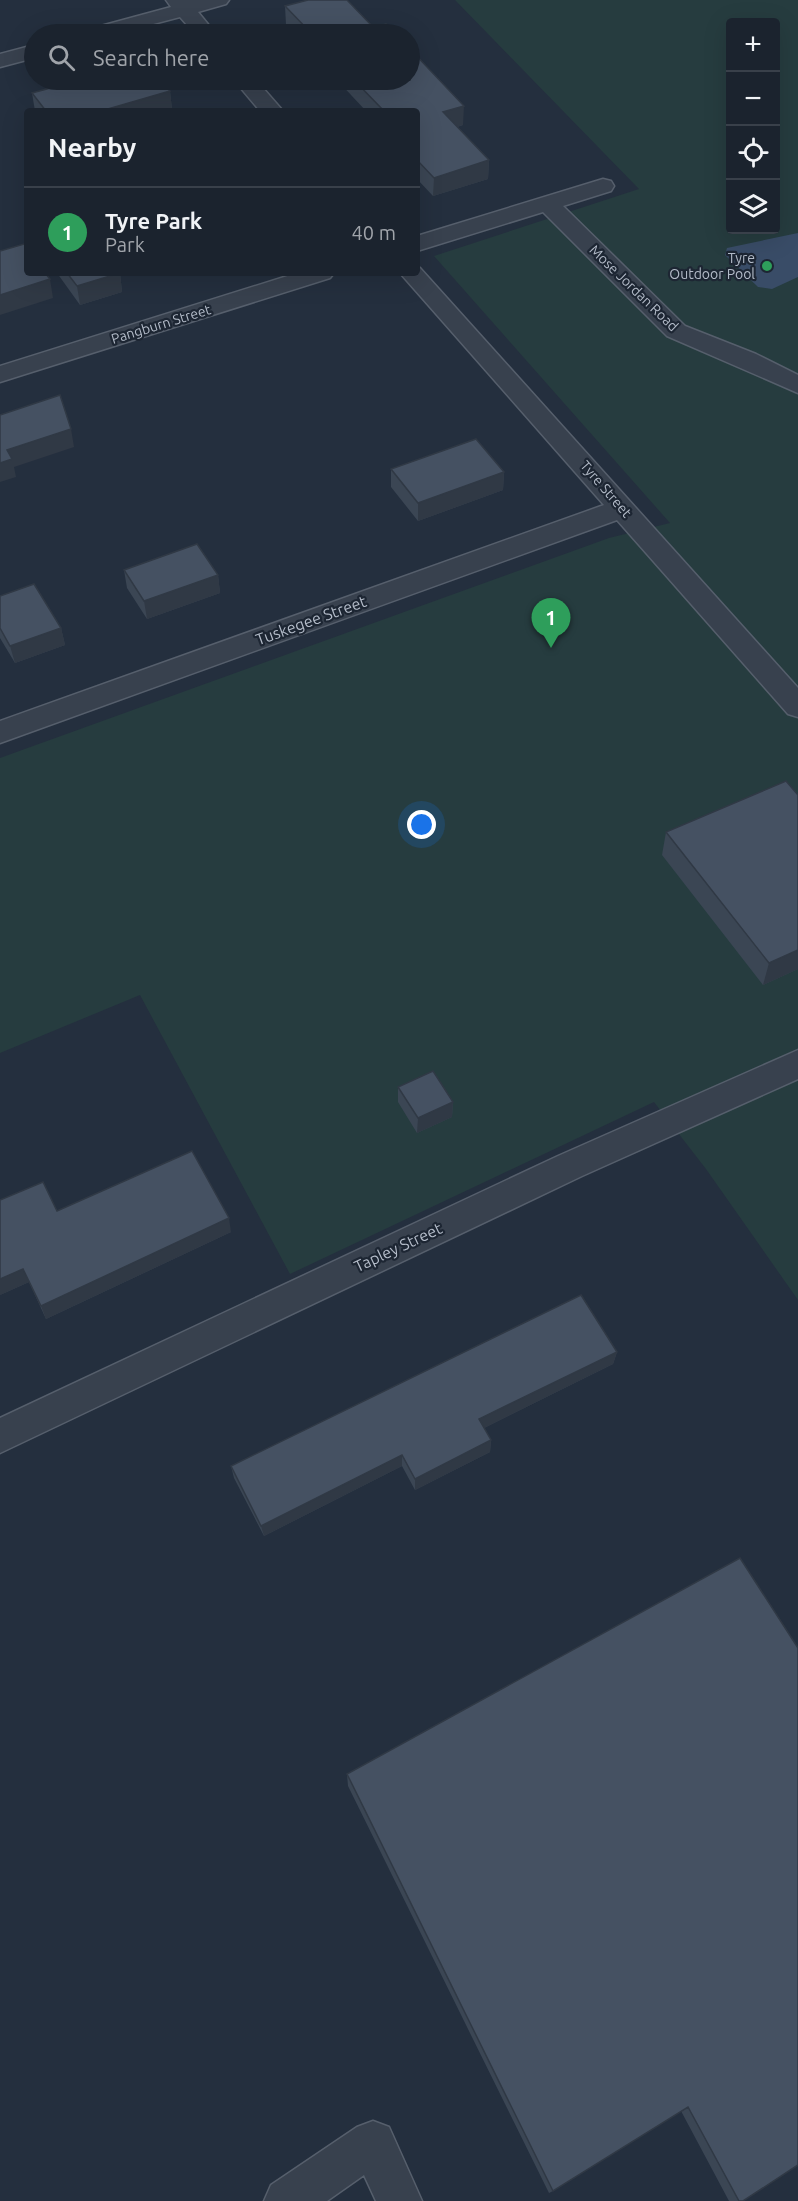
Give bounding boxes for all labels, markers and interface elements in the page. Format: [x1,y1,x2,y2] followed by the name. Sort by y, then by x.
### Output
[726,18,780,234] map controls
[726,18,780,72] button: +
[24,24,420,90] search box
[45,41,78,74] icon: search
[93,45,209,70] text: Search here
[726,72,780,126] button: −
[726,126,780,180] button: locate
[48,133,136,162] text: Nearby
[726,180,780,234] button: layers
[105,208,202,233] text: Tyre Park
[62,221,73,244] text: 1
[352,221,396,244] text: 40 m
[105,233,145,256] text: Park
[587,242,681,334] street label: Mose Jordan Road
[669,250,755,282] place label: Tyre Outdoor Pool
[760,259,774,273] marker: Tyre Outdoor Pool
[109,301,213,347] street label: Pangburn Street
[577,457,635,521] street label: Tyre Street
[253,591,369,648] street label: Tuskegee Street
[532,598,570,648] pin: 1
[407,810,436,839] your location
[351,1218,445,1275] street label: Tapley Street

